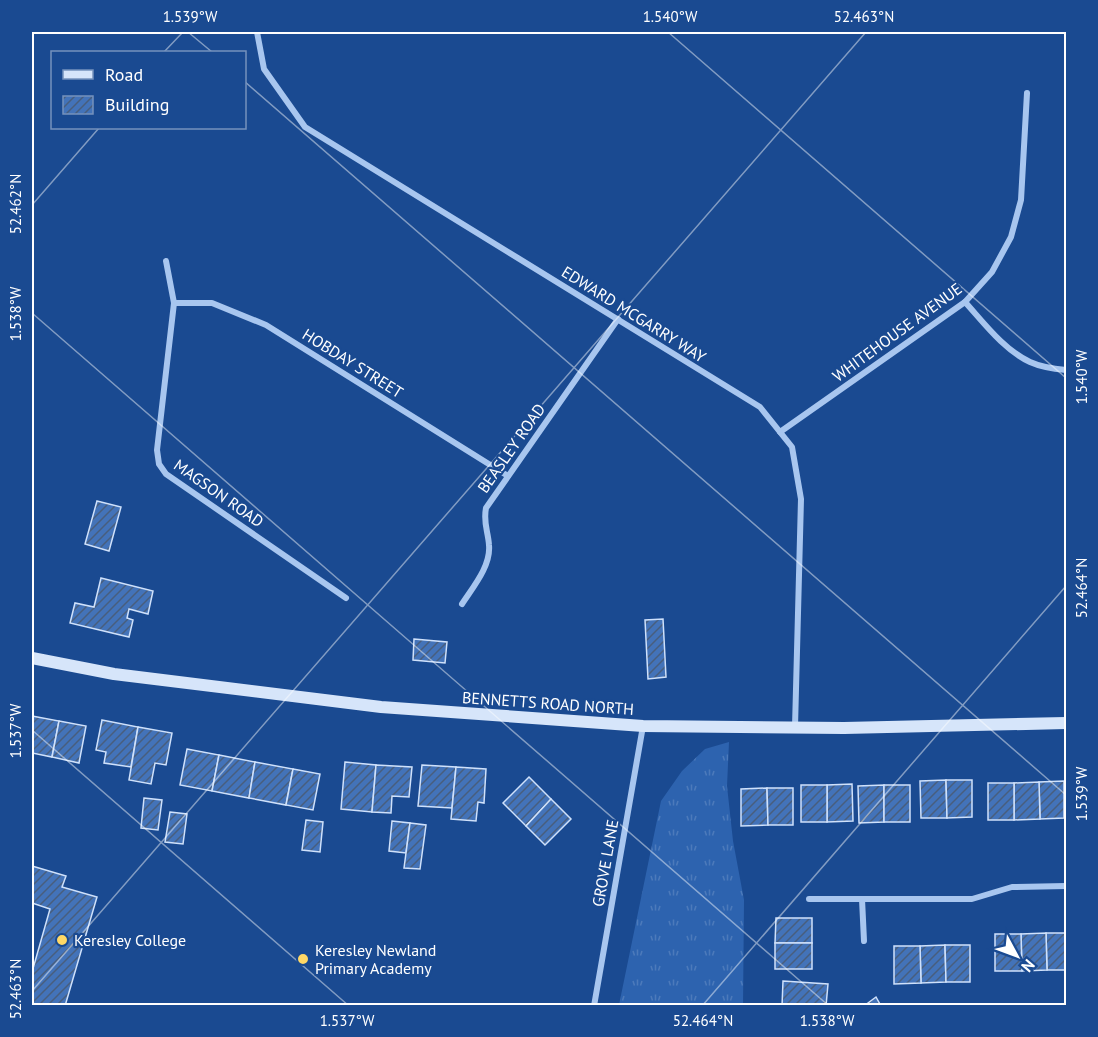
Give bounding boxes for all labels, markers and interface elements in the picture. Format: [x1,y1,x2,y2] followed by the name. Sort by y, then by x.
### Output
[163,7,218,26] text: 1.539°W
[643,7,698,26] text: 1.540°W
[834,7,894,26] text: 52.463°N
[51,51,246,129] legend
[105,63,143,86] text: Road
[105,93,169,116] text: Building
[6,174,25,234] text: 52.462°N
[558,261,710,367] street label: EDWARD MCGARRY WAY
[828,278,966,386] street label: WHITEHOUSE AVENUE
[6,286,25,341] text: 1.538°W
[299,324,407,402] street label: HOBDAY STREET
[1072,349,1091,404] text: 1.540°W
[473,399,549,497] street label: BEASLEY ROAD
[170,455,268,531] street label: MAGSON ROAD
[1072,558,1091,618] text: 52.464°N
[461,687,635,719] street label: BENNETTS ROAD NORTH
[6,703,25,758] text: 1.537°W
[1072,766,1091,821] text: 1.539°W
[587,818,623,908] street label: GROVE LANE
[987,926,1047,986] north arrow
[74,930,186,950] place label: Keresley College
[55,933,69,947] marker: Keresley College
[315,940,436,978] place label: Keresley Newland Primary Academy
[296,952,310,966] marker: Keresley Newland Primary Academy
[1017,955,1039,976] text: N
[6,959,25,1019] text: 52.463°N
[320,1011,375,1030] text: 1.537°W
[673,1011,733,1030] text: 52.464°N
[800,1011,855,1030] text: 1.538°W

